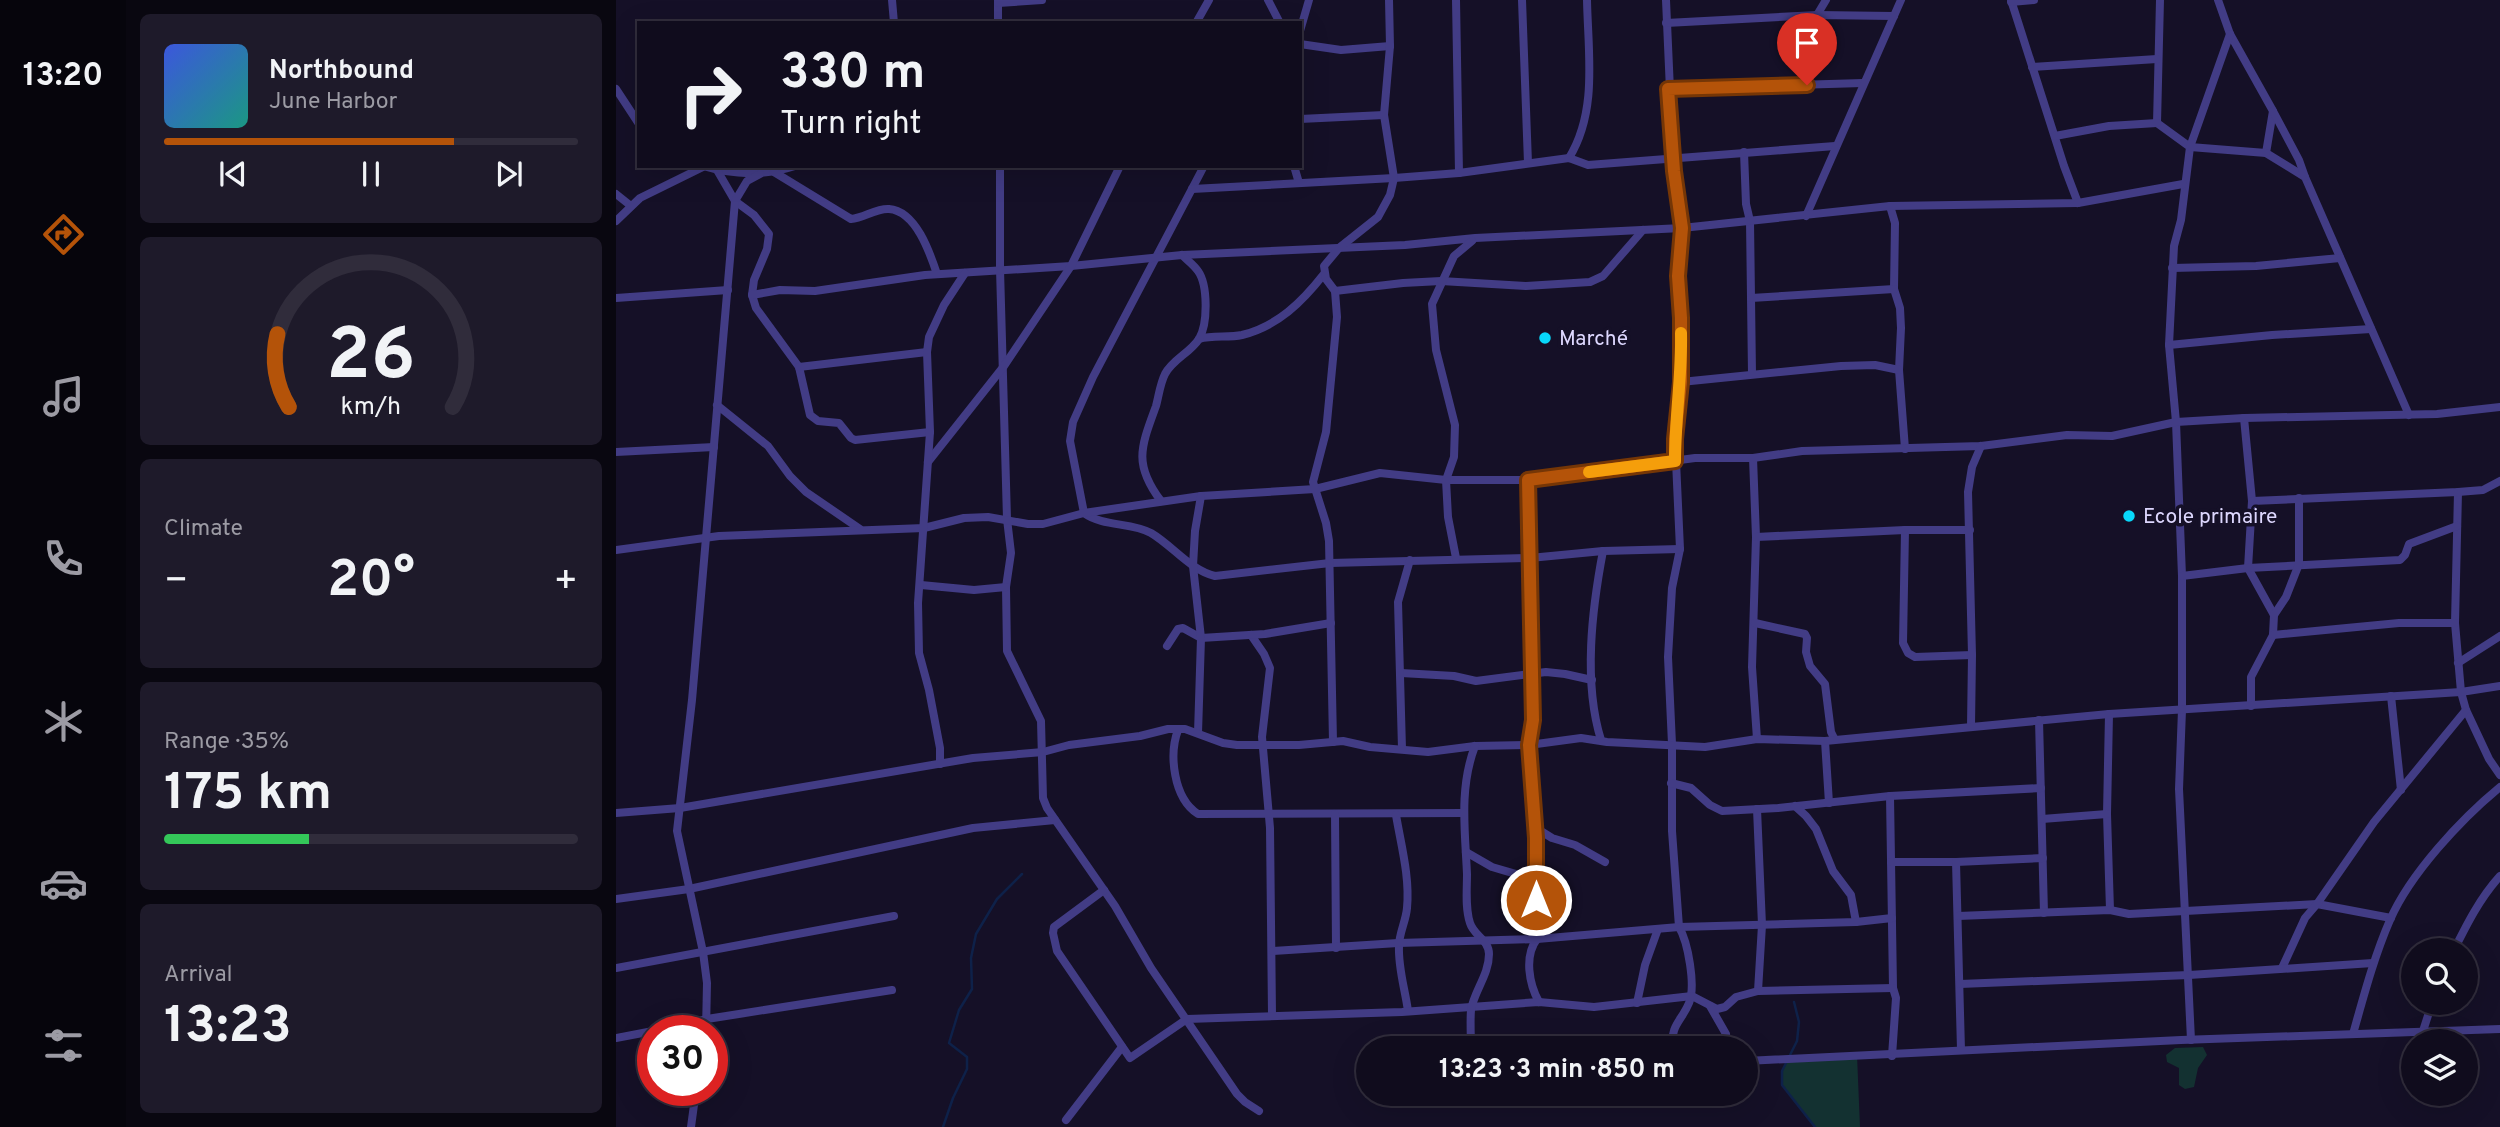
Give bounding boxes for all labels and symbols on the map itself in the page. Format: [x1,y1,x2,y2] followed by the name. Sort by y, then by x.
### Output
[1777,13,1837,85] pin
[1559,326,1628,353] place label: Marché
[1537,330,1553,346] marker: Marché
[2143,504,2277,531] place label: Ecole primaire
[2121,508,2137,524] marker: Ecole primaire
[1499,863,1573,937] position arrow
[637,1015,728,1106] speed limit sign: 30

